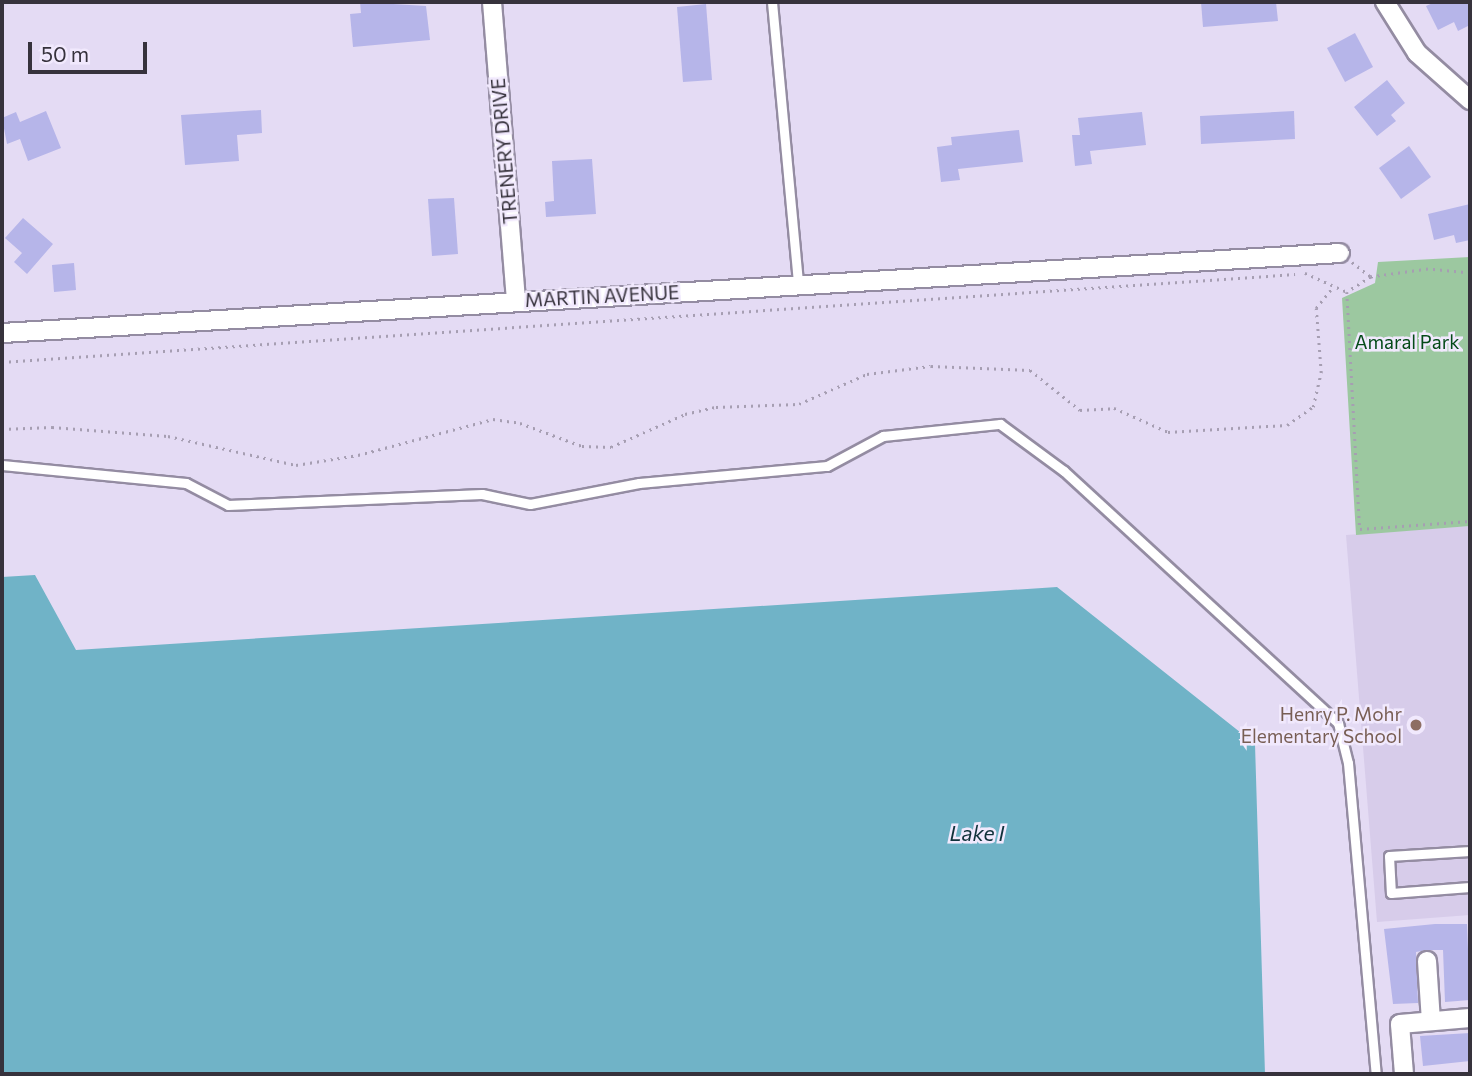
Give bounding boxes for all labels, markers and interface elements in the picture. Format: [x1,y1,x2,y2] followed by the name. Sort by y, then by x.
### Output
[32,28,150,72] scale bar
[41,41,89,66] text: 50 m
[486,77,522,225] street label: TRENERY DRIVE
[524,281,680,311] street label: MARTIN AVENUE
[1354,331,1460,353] park label: Amaral Park
[1241,703,1402,747] place label: Henry P. Mohr Elementary School
[1408,717,1424,733] marker: Henry P. Mohr Elementary School
[950,820,1004,846] water label: Lake I

